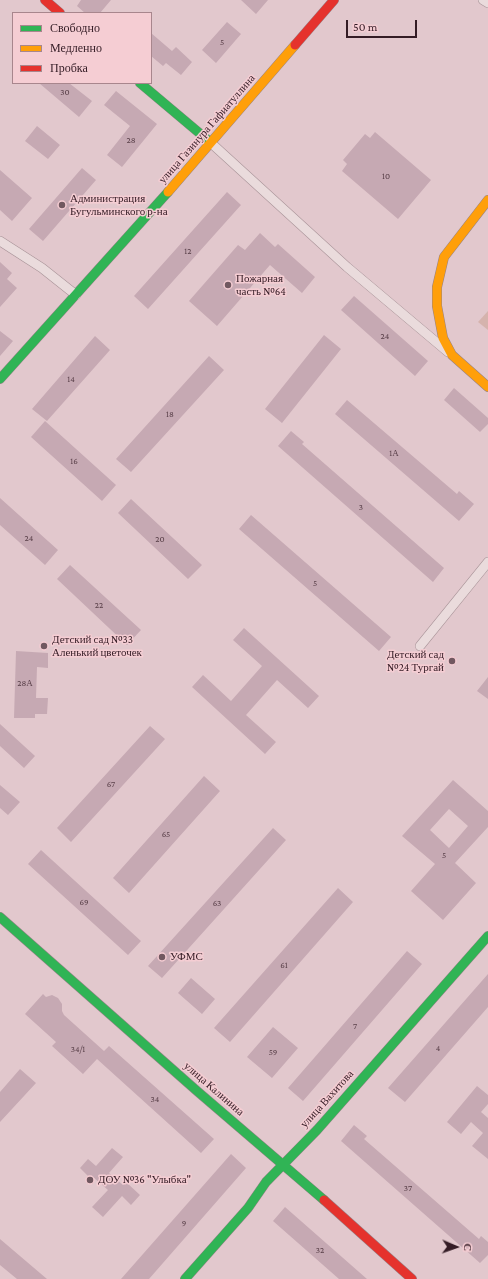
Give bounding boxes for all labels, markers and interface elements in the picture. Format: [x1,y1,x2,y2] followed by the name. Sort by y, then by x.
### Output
[12,12,152,84] legend
[348,12,419,38] scale bar
[353,20,377,34] text: 50 m
[50,21,100,35] text: Свободно
[220,37,224,47] house number: 5
[50,41,102,55] text: Медленно
[50,61,88,75] text: Пробка
[156,72,258,186] street label: улица Газинура Гафиатуллина
[60,87,70,97] house number: 30
[126,135,136,145] house number: 28
[382,171,390,181] house number: 10
[70,192,168,218] place label: Администрация Бугульминского р-на
[57,200,67,210] marker: Администрация Бугульминского р-на
[184,246,192,256] house number: 12
[236,272,286,298] place label: Пожарная часть №64
[223,280,233,290] marker: Пожарная часть №64
[381,331,389,341] house number: 24
[67,374,75,384] house number: 14
[166,409,174,419] house number: 18
[389,448,399,458] house number: 1А
[70,456,78,466] house number: 16
[359,502,363,512] house number: 3
[25,533,33,543] house number: 24
[155,534,165,544] house number: 20
[313,578,317,588] house number: 5
[95,600,103,610] house number: 22
[52,633,142,659] place label: Детский сад №33 Аленький цветочек
[39,641,49,651] marker: Детский сад №33 Аленький цветочек
[387,648,444,674] place label: Детский сад №24 Тургай
[447,656,457,666] marker: Детский сад №24 Тургай
[17,678,33,688] house number: 28А
[107,779,115,789] house number: 67
[162,829,170,839] house number: 65
[442,850,446,860] house number: 5
[80,897,88,907] house number: 69
[213,898,221,908] house number: 63
[170,950,203,964] place label: УФМС
[157,952,167,962] marker: УФМС
[280,960,288,970] house number: 61
[353,1021,357,1031] house number: 7
[436,1043,440,1053] house number: 4
[71,1044,85,1054] house number: 34/1
[269,1047,277,1057] house number: 59
[181,1059,247,1119] street label: улица Калинина
[298,1067,356,1131] street label: улица Вахитова
[151,1094,159,1104] house number: 34
[98,1173,191,1187] place label: ДОУ №36 "Улыбка"
[85,1175,95,1185] marker: ДОУ №36 "Улыбка"
[404,1183,412,1193] house number: 37
[182,1218,186,1228] house number: 9
[436,1227,476,1267] north arrow
[462,1243,474,1252] text: С
[316,1245,324,1255] house number: 32

